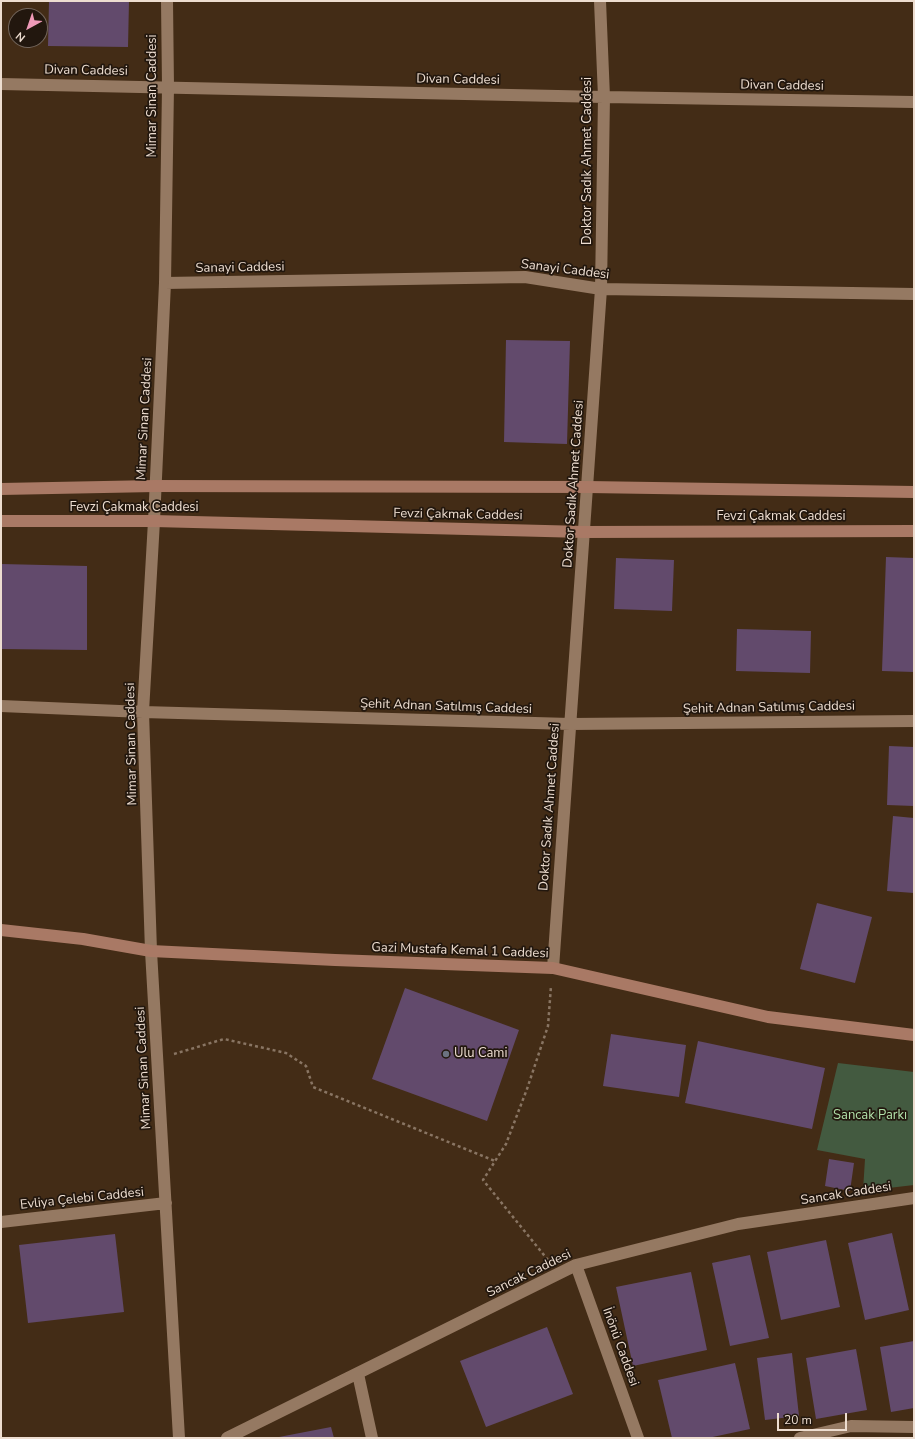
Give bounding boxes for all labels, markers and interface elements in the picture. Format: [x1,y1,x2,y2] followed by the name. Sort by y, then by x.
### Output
[8,8,48,48] north arrow
[13,28,29,45] text: N
[145,35,161,157] street label: Mimar Sinan Caddesi
[44,62,128,80] street label: Divan Caddesi
[416,71,500,89] street label: Divan Caddesi
[580,77,596,245] street label: Doktor Sadık Ahmet Caddesi
[740,77,824,95] street label: Divan Caddesi
[520,257,610,283] street label: Sanayi Caddesi
[195,259,285,277] street label: Sanayi Caddesi
[134,357,156,481] street label: Mimar Sinan Caddesi
[560,400,588,568] street label: Doktor Sadık Ahmet Caddesi
[69,500,199,516] street label: Fevzi Çakmak Caddesi
[393,506,523,524] street label: Fevzi Çakmak Caddesi
[716,509,846,525] street label: Fevzi Çakmak Caddesi
[123,682,141,806] street label: Mimar Sinan Caddesi
[360,696,532,718] street label: Şehit Adnan Satılmış Caddesi
[683,699,855,717] street label: Şehit Adnan Satılmış Caddesi
[536,723,564,891] street label: Doktor Sadık Ahmet Caddesi
[371,940,549,962] street label: Gazi Mustafa Kemal 1 Caddesi
[133,1006,155,1130] street label: Mimar Sinan Caddesi
[454,1046,508,1062] place label: Ulu Cami
[441,1049,451,1059] marker: Ulu Cami
[833,1108,907,1124] park label: Sancak Parkı
[799,1179,893,1209] street label: Sancak Caddesi
[19,1185,145,1213] street label: Evliya Çelebi Caddesi
[484,1247,574,1301] street label: Sancak Caddesi
[599,1305,641,1389] street label: İnönü Caddesi
[779,1405,849,1431] scale bar
[784,1412,812,1428] text: 20 m

